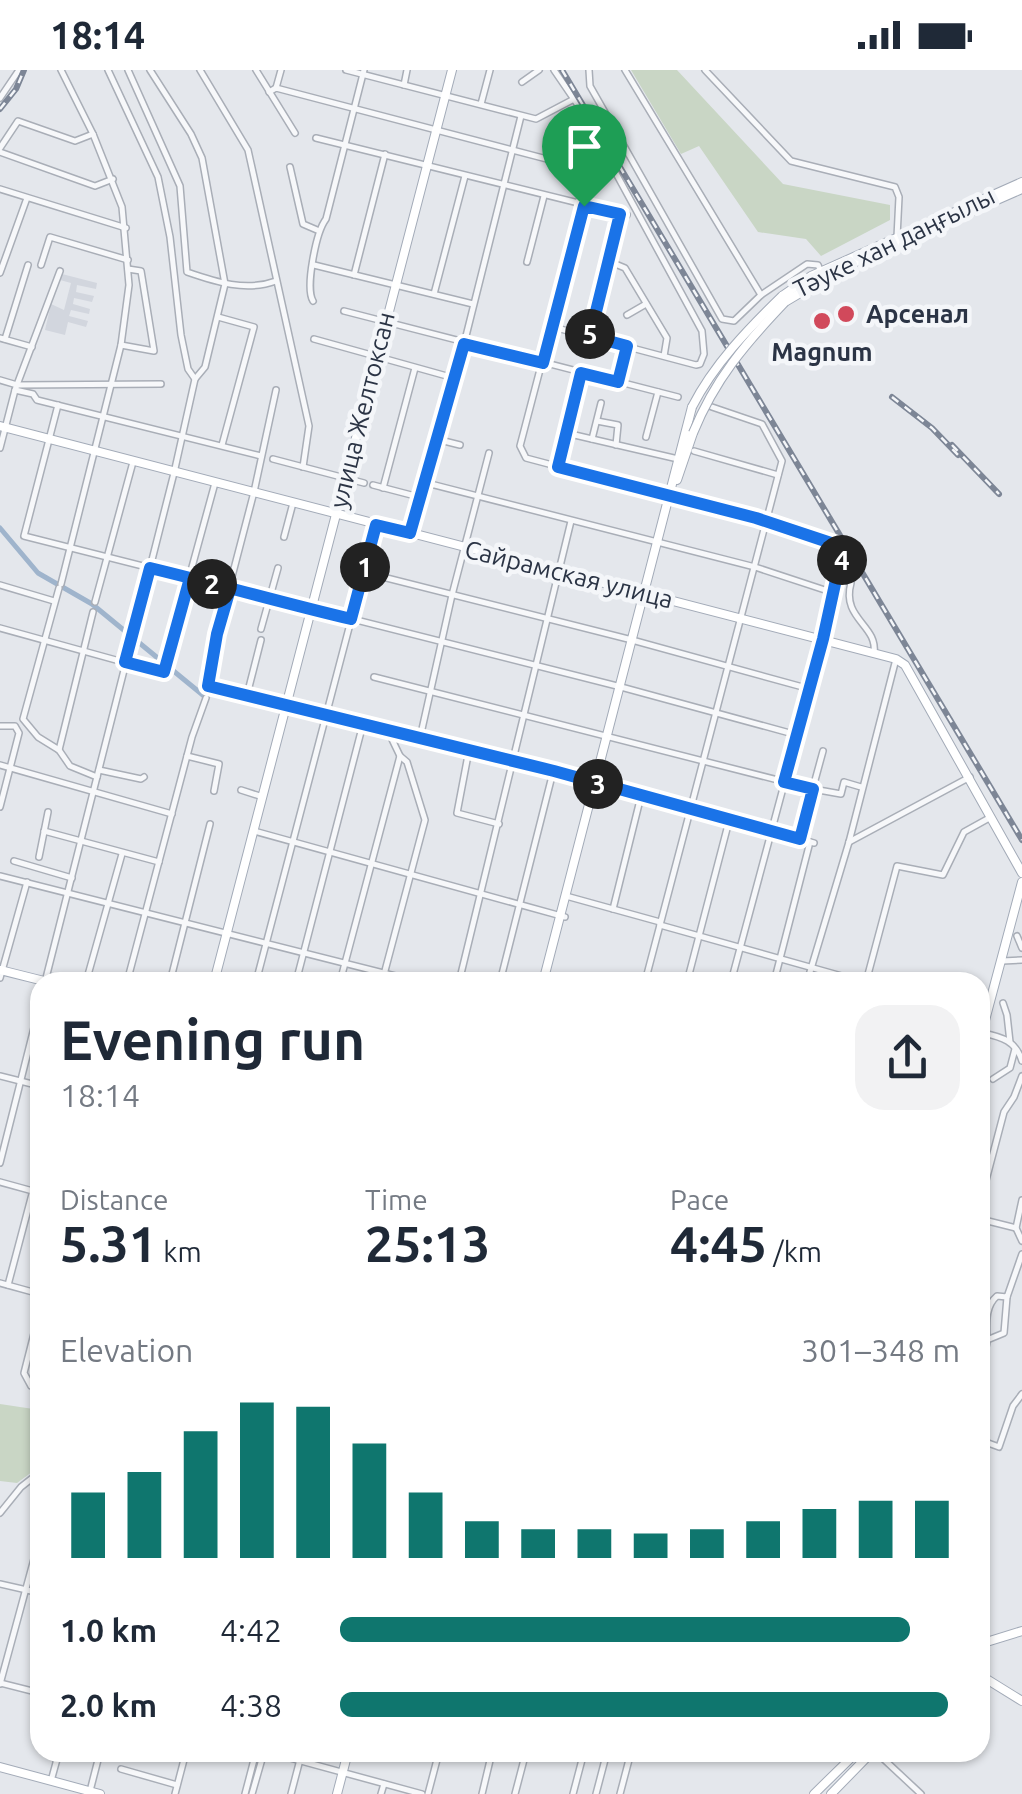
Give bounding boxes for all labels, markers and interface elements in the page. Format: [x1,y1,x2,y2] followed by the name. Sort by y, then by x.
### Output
[50,14,145,56] text: 18:14
[542,104,627,207] pin
[557,119,612,174] icon: arrive
[789,181,999,303] street label: Тәуке хан даңғылы
[866,300,969,328] place label: Арсенал
[835,303,857,325] marker: Арсенал
[324,309,400,511] street label: улица Желтоксан
[565,309,615,359] pin: 5
[811,310,833,332] marker: Magnum
[582,318,598,349] text: 5
[771,338,873,366] place label: Magnum
[462,535,676,613] street label: Сайрамская улица
[817,535,867,585] pin: 4
[340,542,390,592] pin: 1
[834,544,850,575] text: 4
[357,551,373,582] text: 1
[187,559,237,609] pin: 2
[204,568,220,599] text: 2
[573,759,623,809] pin: 3
[590,768,606,799] text: 3
[855,1005,960,1110] button: share
[60,1009,365,1070] text: Evening run
[60,1077,140,1113] text: 18:14
[60,1184,168,1215] text: Distance
[365,1184,428,1215] text: Time
[670,1184,729,1215] text: Pace
[60,1215,157,1271] text: 5.31
[365,1215,490,1271] text: 25:13
[670,1215,767,1271] text: 4:45
[157,1236,202,1267] text: km
[767,1236,822,1267] text: /km
[60,1332,193,1368] text: Elevation
[801,1332,960,1368] text: 301–348 m
[60,1612,157,1648] text: 1.0 km
[220,1612,282,1648] text: 4:42
[60,1687,157,1723] text: 2.0 km
[220,1687,282,1723] text: 4:38

